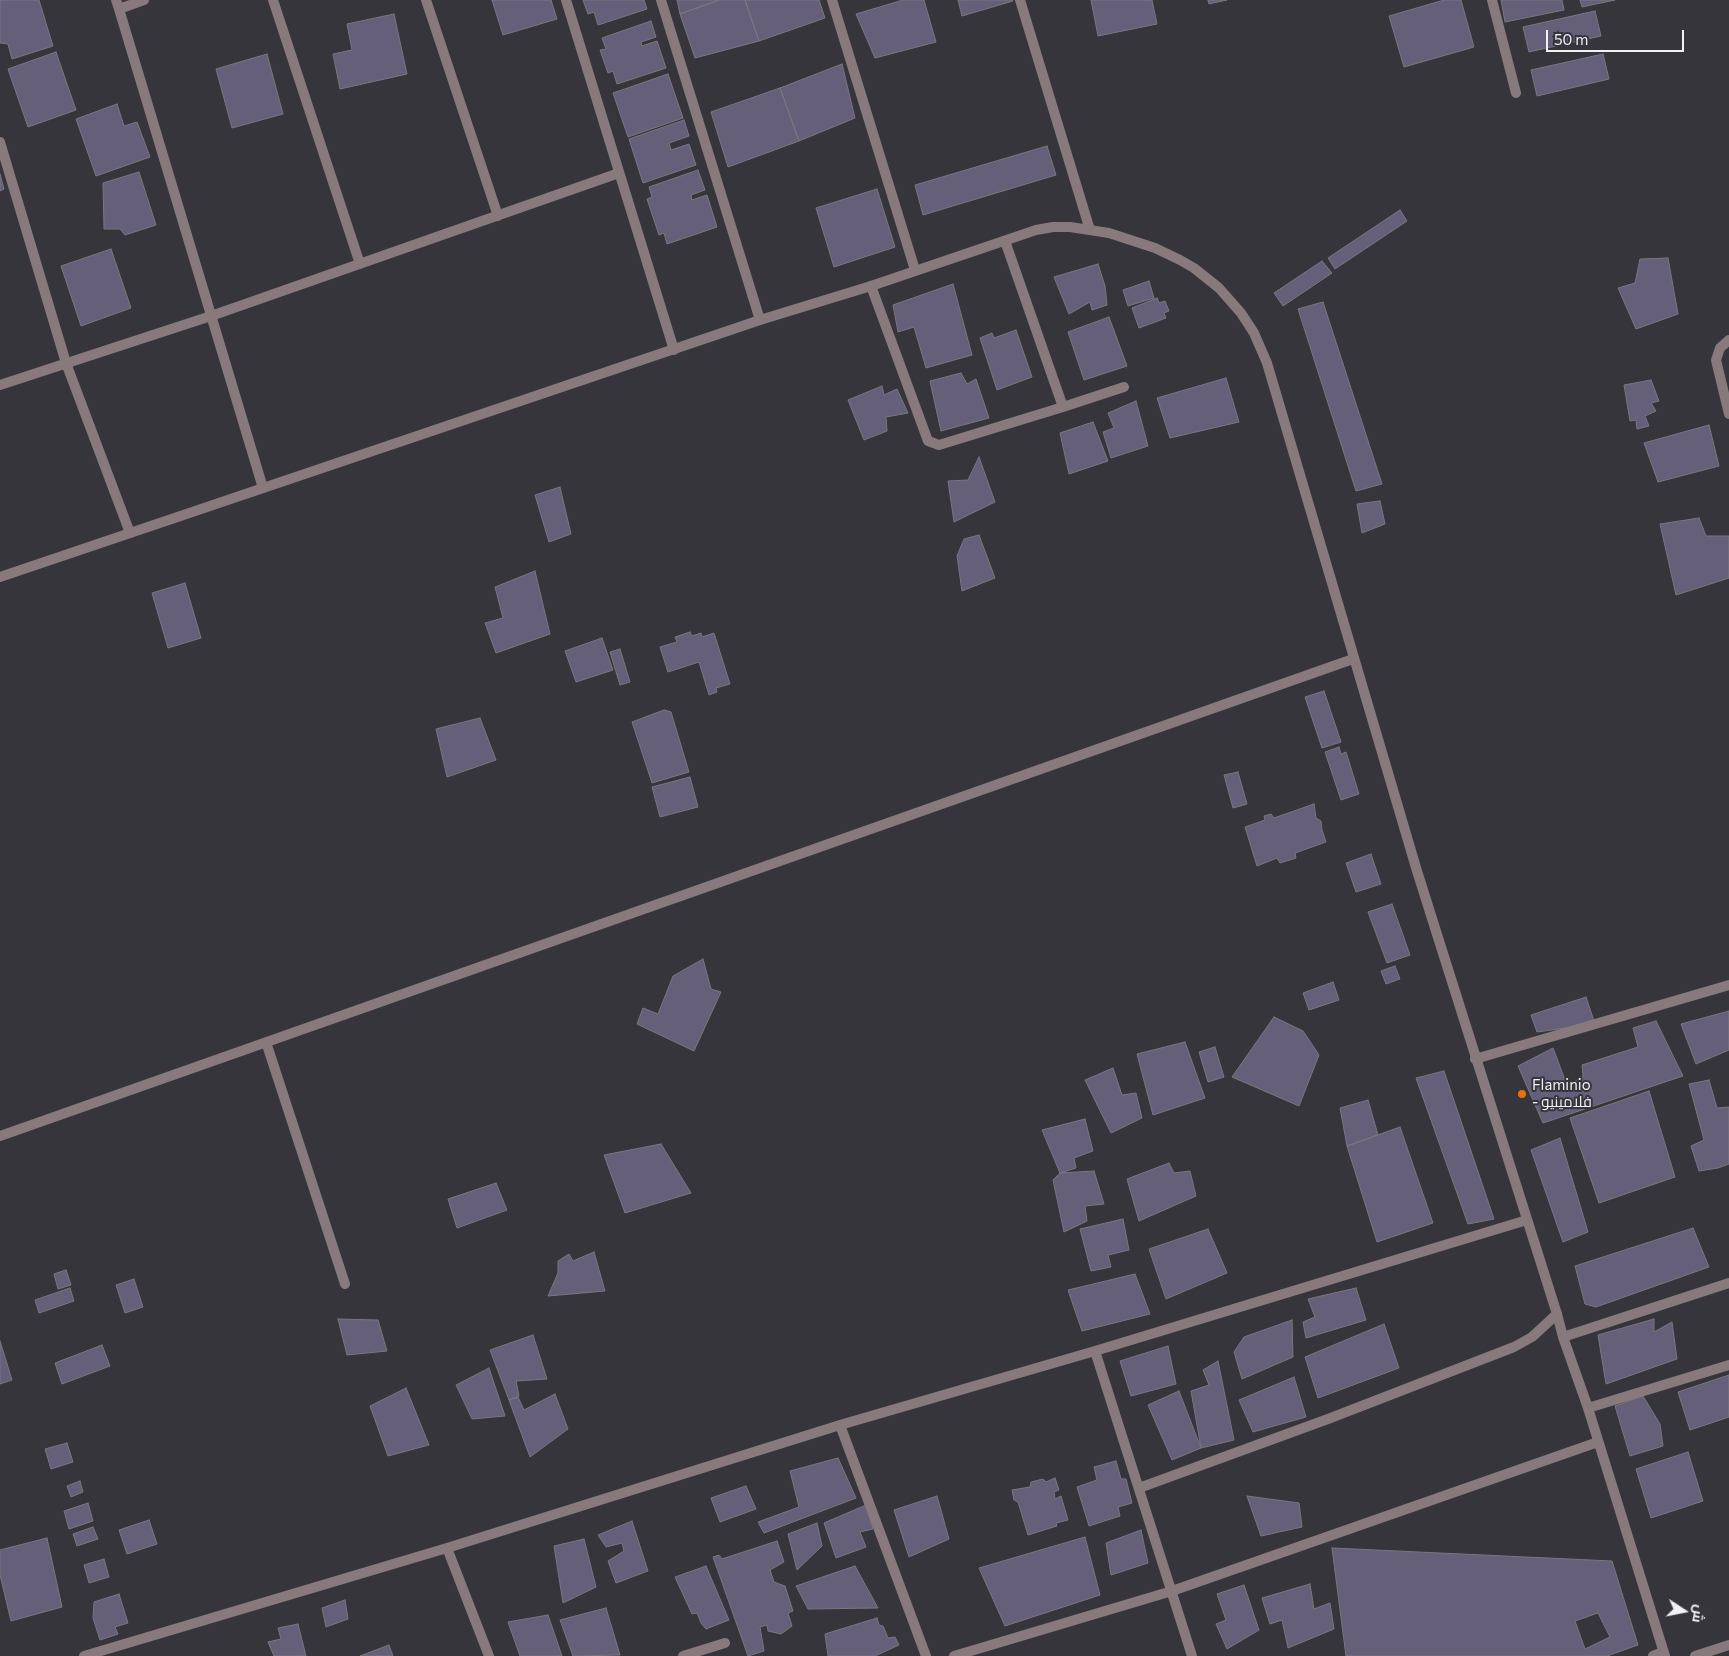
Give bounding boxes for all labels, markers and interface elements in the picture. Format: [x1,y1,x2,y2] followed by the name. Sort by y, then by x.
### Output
[1549,20,1686,52] scale bar
[1554,30,1588,48] text: 50 m
[1532,1076,1592,1111] place label: Flaminio - فلامينيو
[1516,1088,1528,1100] marker: Flaminio - فلامينيو
[1659,1586,1709,1636] north arrow
[1689,1604,1709,1624] text: ش

